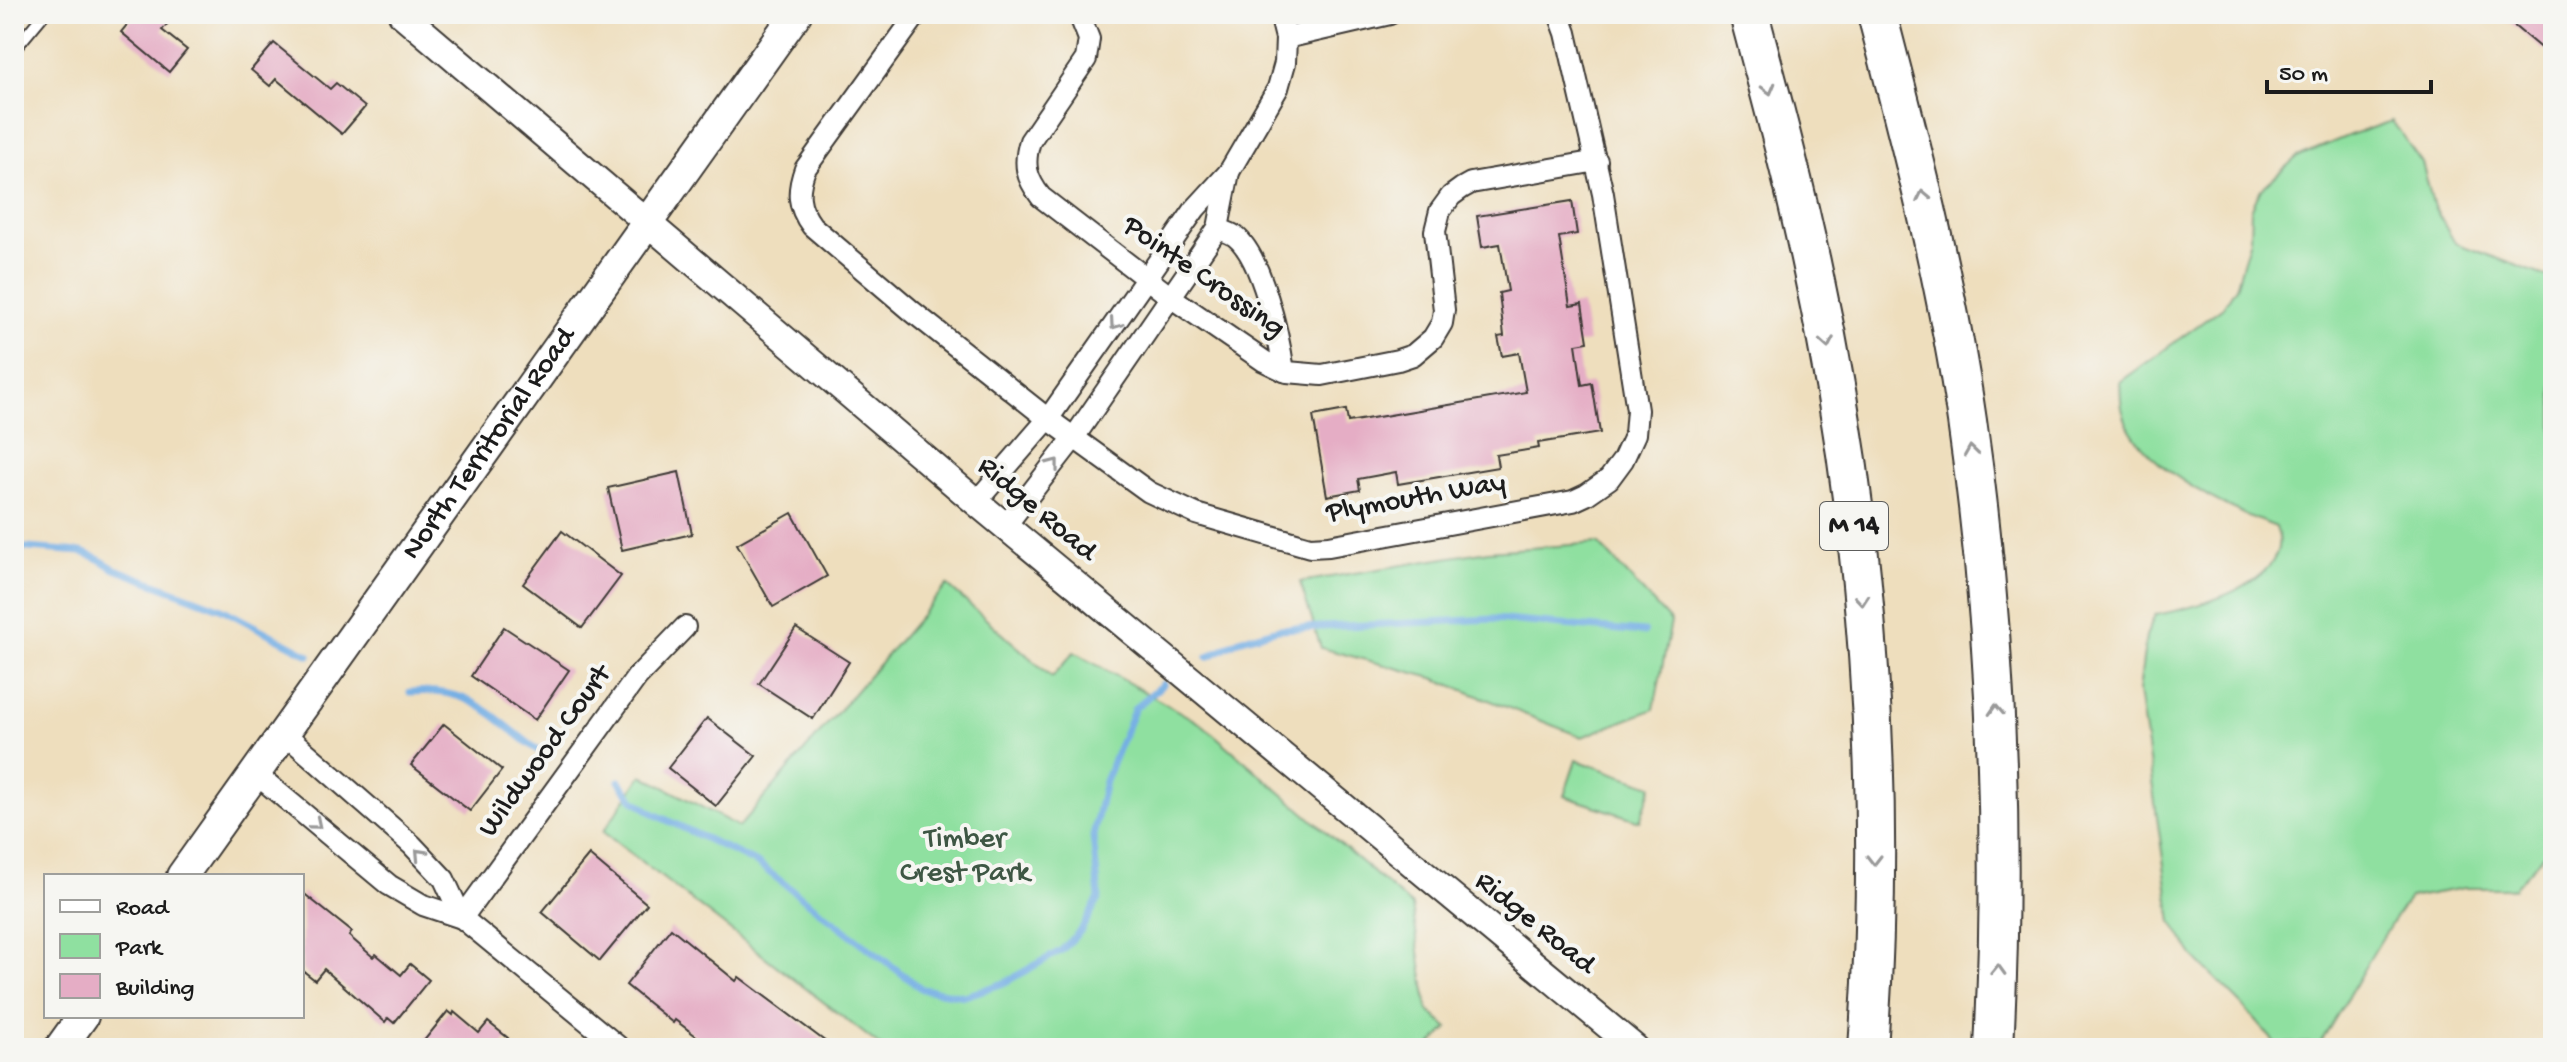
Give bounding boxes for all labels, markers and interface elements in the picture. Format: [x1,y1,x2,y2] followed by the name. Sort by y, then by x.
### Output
[2267,44,2431,94] scale bar
[2279,61,2328,90] text: 50 m
[1760,82,1776,96] one-way arrow
[1915,190,1932,203] one-way arrow
[1114,209,1291,347] street label: Pointe Crossing
[1110,315,1125,329] one-way arrow
[395,319,585,567] street label: North Territorial Road
[1817,336,1834,350] one-way arrow
[1963,445,1980,458] one-way arrow
[969,450,1105,572] street label: Ridge Road
[1044,458,1058,472] one-way arrow
[1323,466,1509,532] street label: Plymouth Way
[1820,502,1888,550] road number: M 14
[1853,594,1870,607] one-way arrow
[472,657,622,845] street label: Wildwood Court
[1987,703,2004,716] one-way arrow
[306,814,321,829] one-way arrow
[900,823,1033,892] park label: Timber Crest Park
[414,849,429,863] one-way arrow
[1866,854,1883,867] one-way arrow
[1467,865,1603,985] street label: Ridge Road
[44,874,304,1018] legend
[116,895,170,924] text: Road
[115,935,164,964] text: Park
[1989,963,2006,976] one-way arrow
[115,975,194,1004] text: Building

